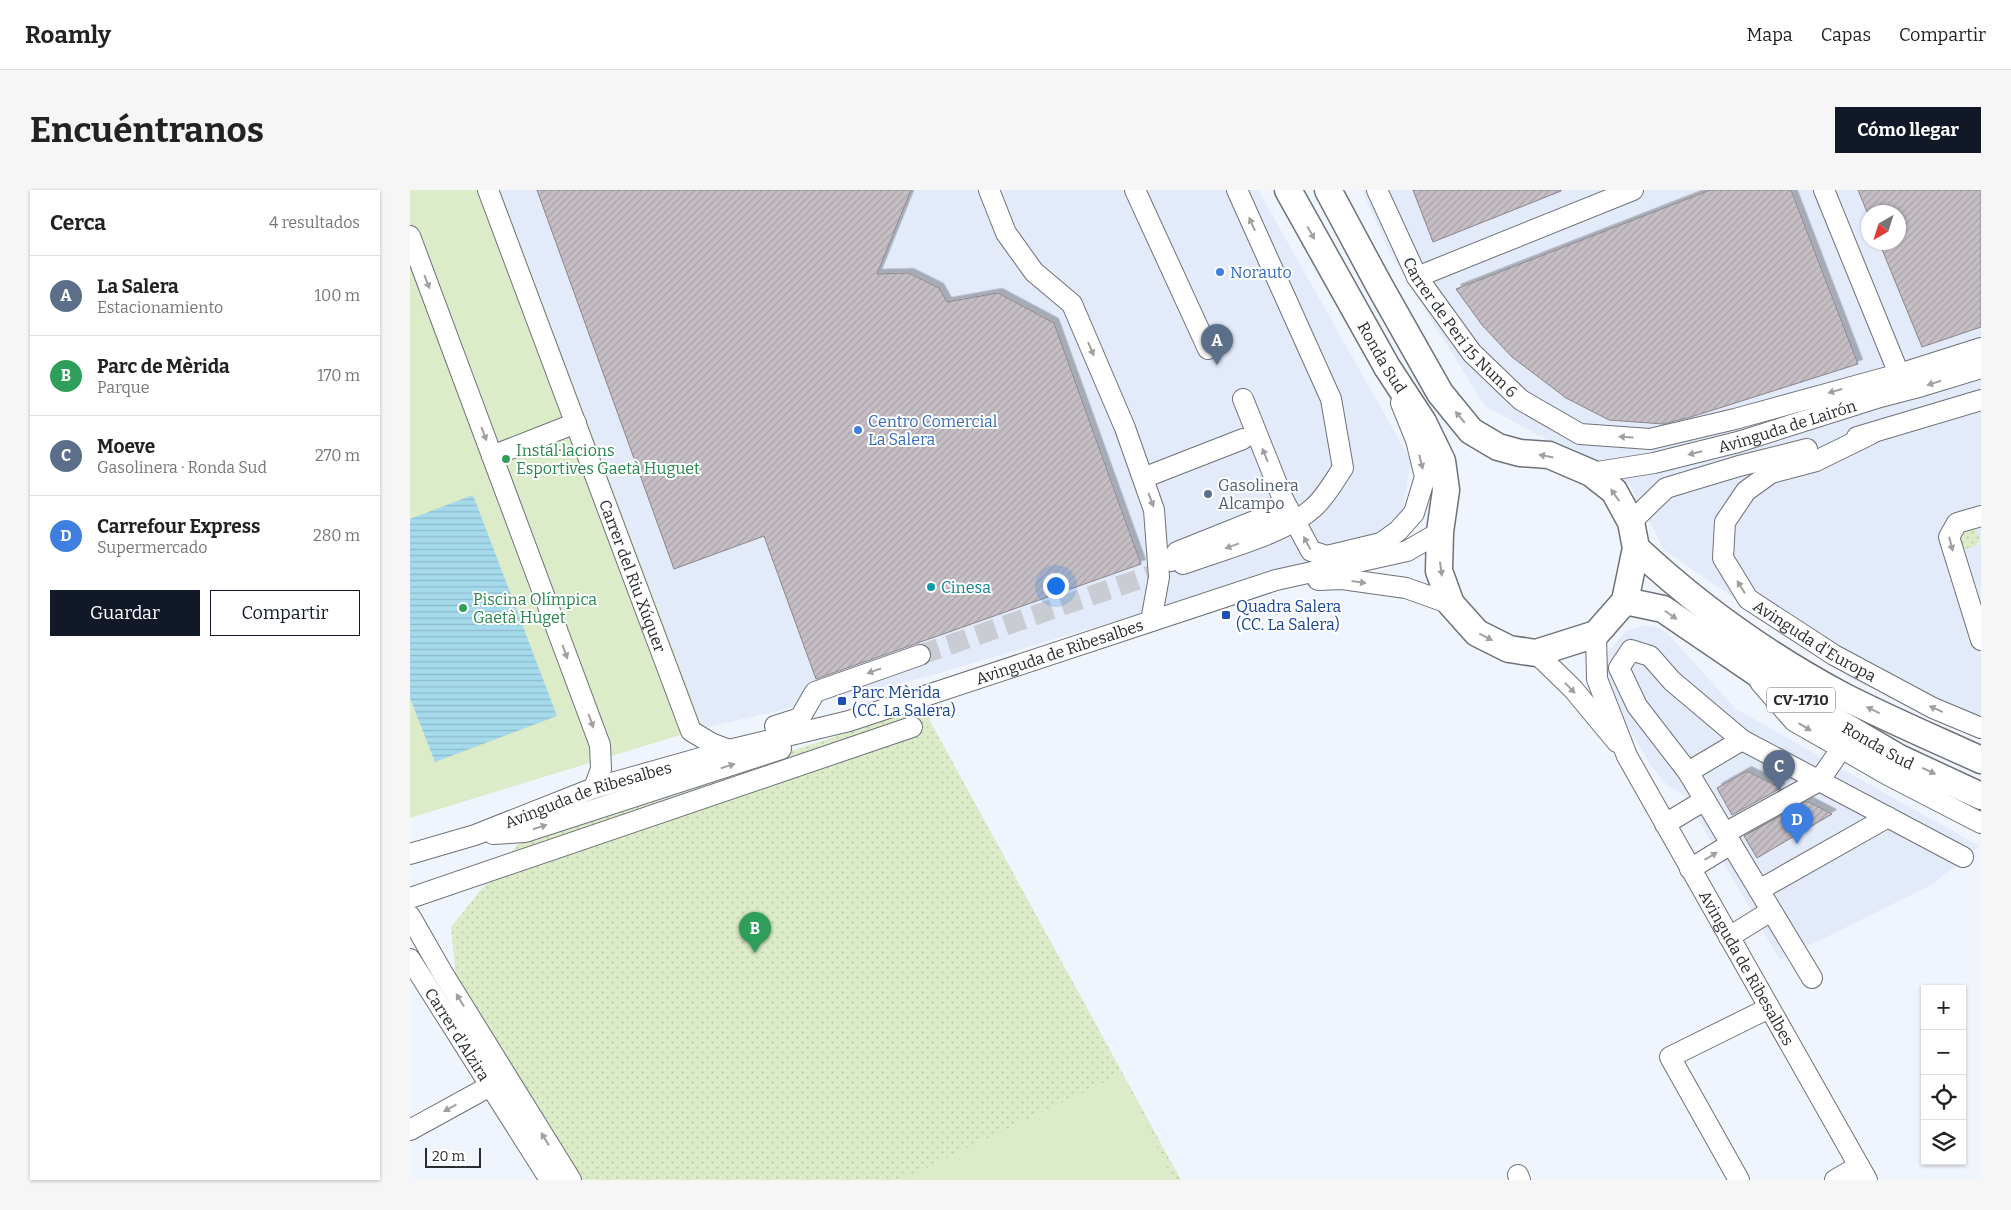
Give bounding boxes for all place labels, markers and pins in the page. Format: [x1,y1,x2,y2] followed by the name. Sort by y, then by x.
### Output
[1230,263,1292,282] place label: Norauto
[1214,266,1226,278] marker: Norauto
[1201,324,1233,365] pin: A
[868,412,998,449] place label: Centro Comercial La Salera
[852,424,864,436] marker: Centro Comercial La Salera
[516,441,700,478] place label: Instal·lacions Esportives Gaetà Huguet
[500,453,512,465] marker: Instal·lacions Esportives Gaetà Huguet
[1218,476,1299,513] place label: Gasolinera Alcampo
[1202,488,1214,500] marker: Gasolinera Alcampo
[941,578,991,597] place label: Cinesa
[925,581,937,593] marker: Cinesa
[473,590,597,627] place label: Piscina Olímpica Gaetà Huget
[1236,597,1341,634] place label: Quadra Salera (CC. La Salera)
[457,602,469,614] marker: Piscina Olímpica Gaetà Huget
[1220,609,1232,621] marker: Quadra Salera (CC. La Salera)
[852,683,956,720] place label: Parc Mèrida (CC. La Salera)
[836,695,848,707] marker: Parc Mèrida (CC. La Salera)
[1763,750,1795,791] pin: C
[1781,803,1813,844] pin: D
[739,912,771,953] pin: B

